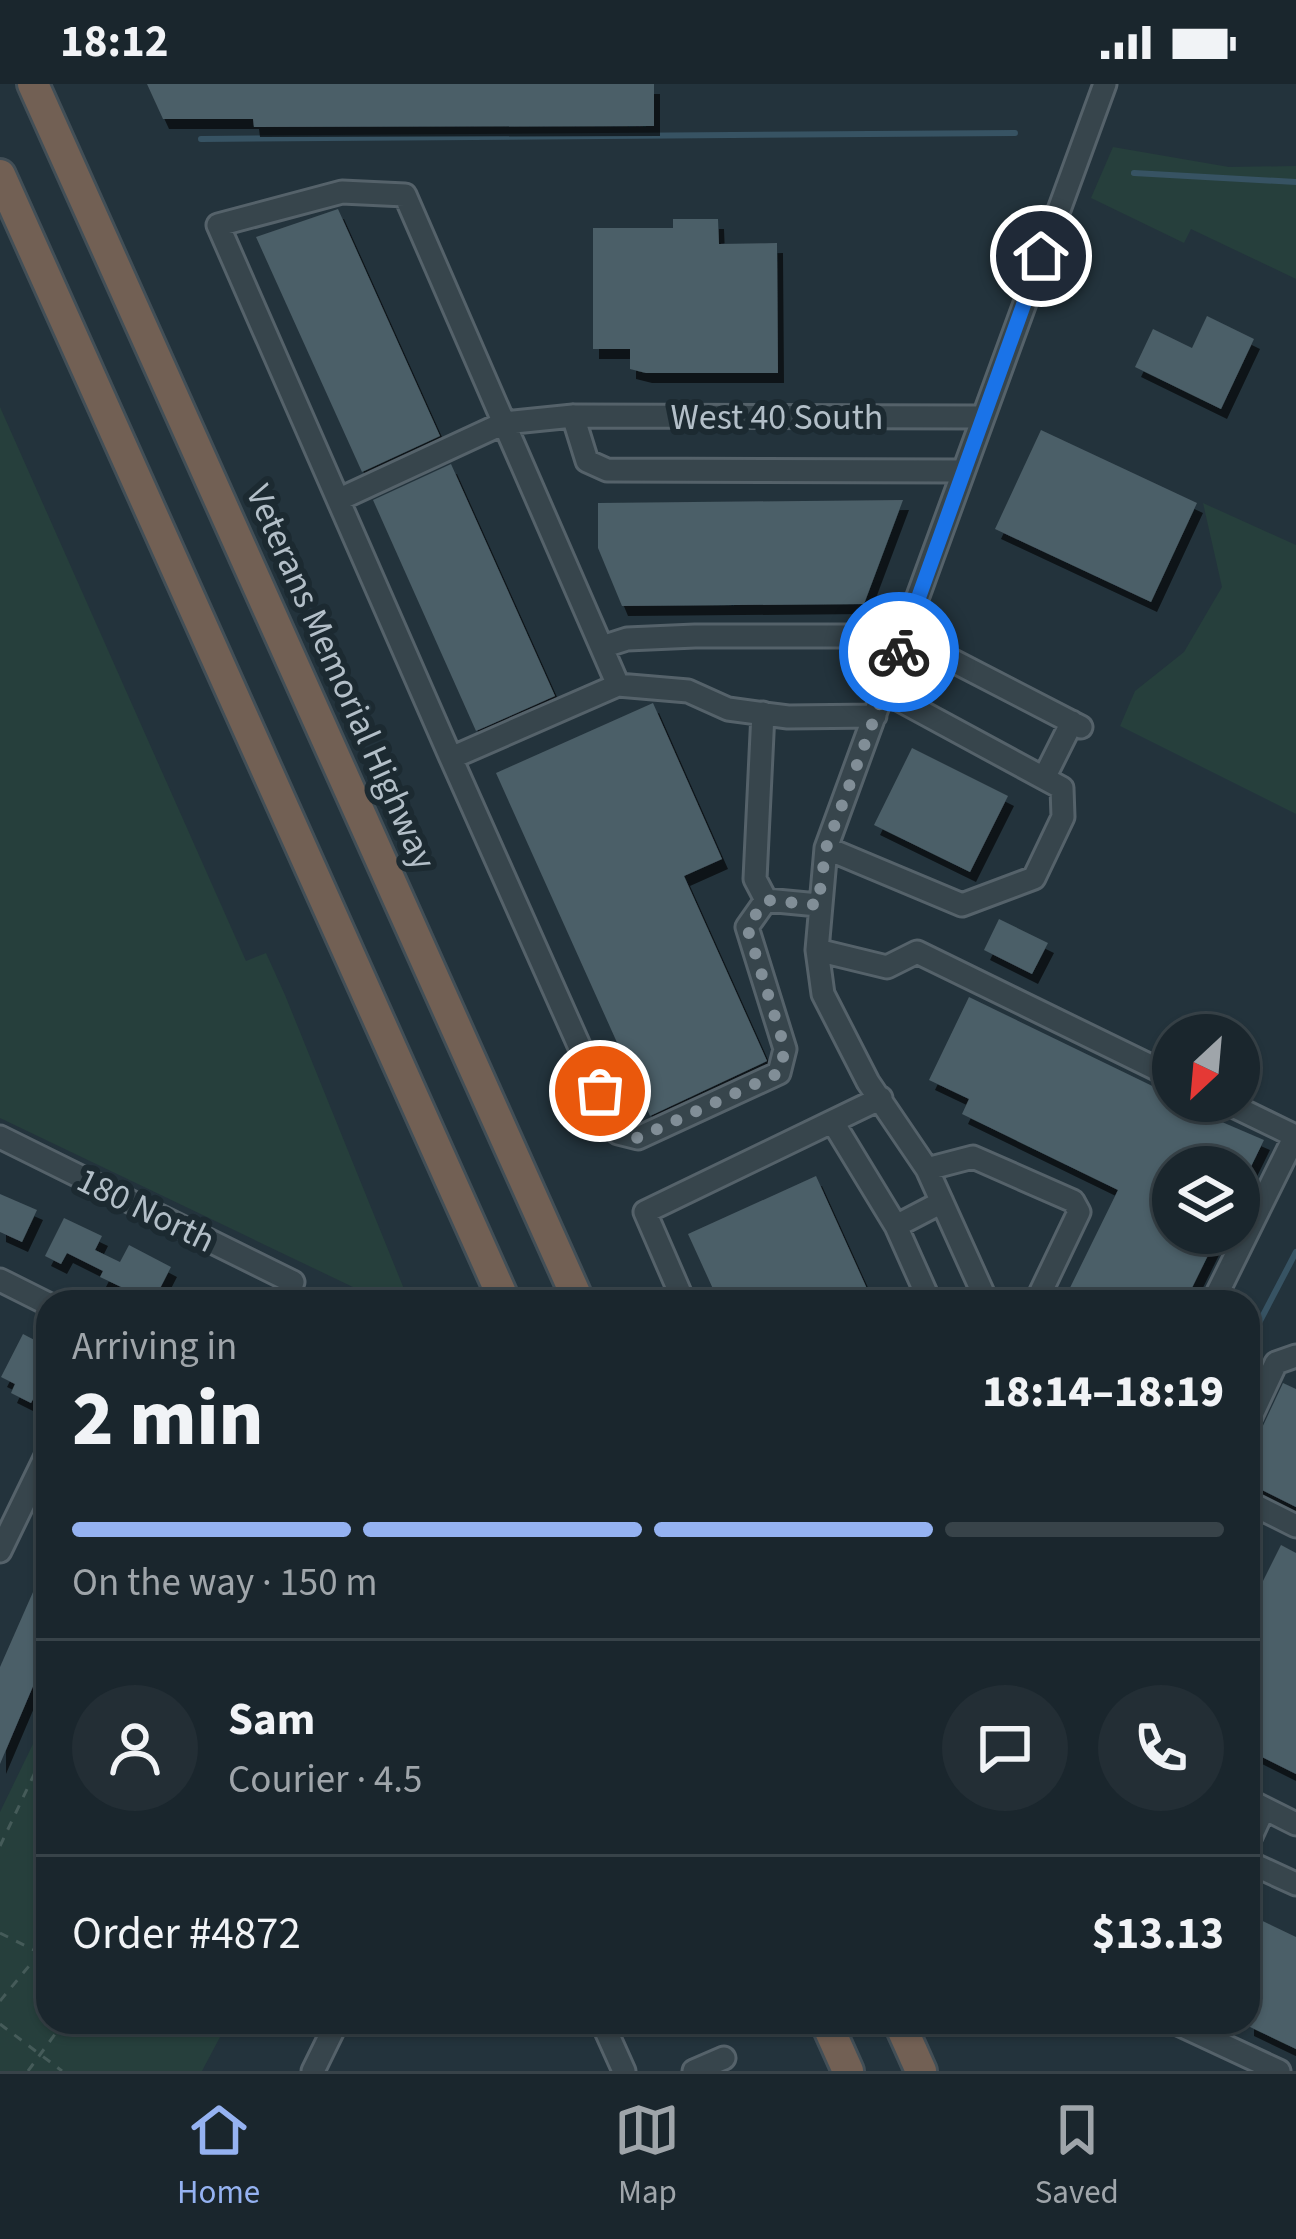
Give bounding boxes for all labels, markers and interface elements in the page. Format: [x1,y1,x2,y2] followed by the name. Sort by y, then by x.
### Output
[60,10,169,74] text: 18:12
[990,205,1092,307] pin
[1008,223,1074,289] icon: home
[671,392,883,443] street label: West 40 South
[233,476,449,878] street label: Veterans Memorial Highway
[839,592,959,712] courier
[866,619,932,685] icon: bike
[1152,1014,1260,1122] north arrow
[1152,1014,1260,1254] map controls
[549,1040,651,1142] pin
[567,1058,633,1124] icon: bag
[1152,1146,1260,1254] button: layers
[68,1155,224,1265] street label: 180 North
[72,1319,237,1375] text: Arriving in
[982,1360,1224,1424] text: 18:14–18:19
[72,1364,264,1475] text: 2 min
[72,1555,378,1611] text: On the way · 150 m
[72,1685,198,1811] button: person
[942,1685,1068,1811] button: chat
[1098,1685,1224,1811] button: phone
[228,1688,315,1752] text: Sam
[228,1752,422,1808] text: Courier · 4.5
[72,1902,301,1966] text: Order #4872
[1092,1902,1224,1966] text: $13.13
[177,2097,260,2216] tab: Home
[614,2097,680,2216] tab: Map
[1035,2097,1119,2216] tab: Saved

